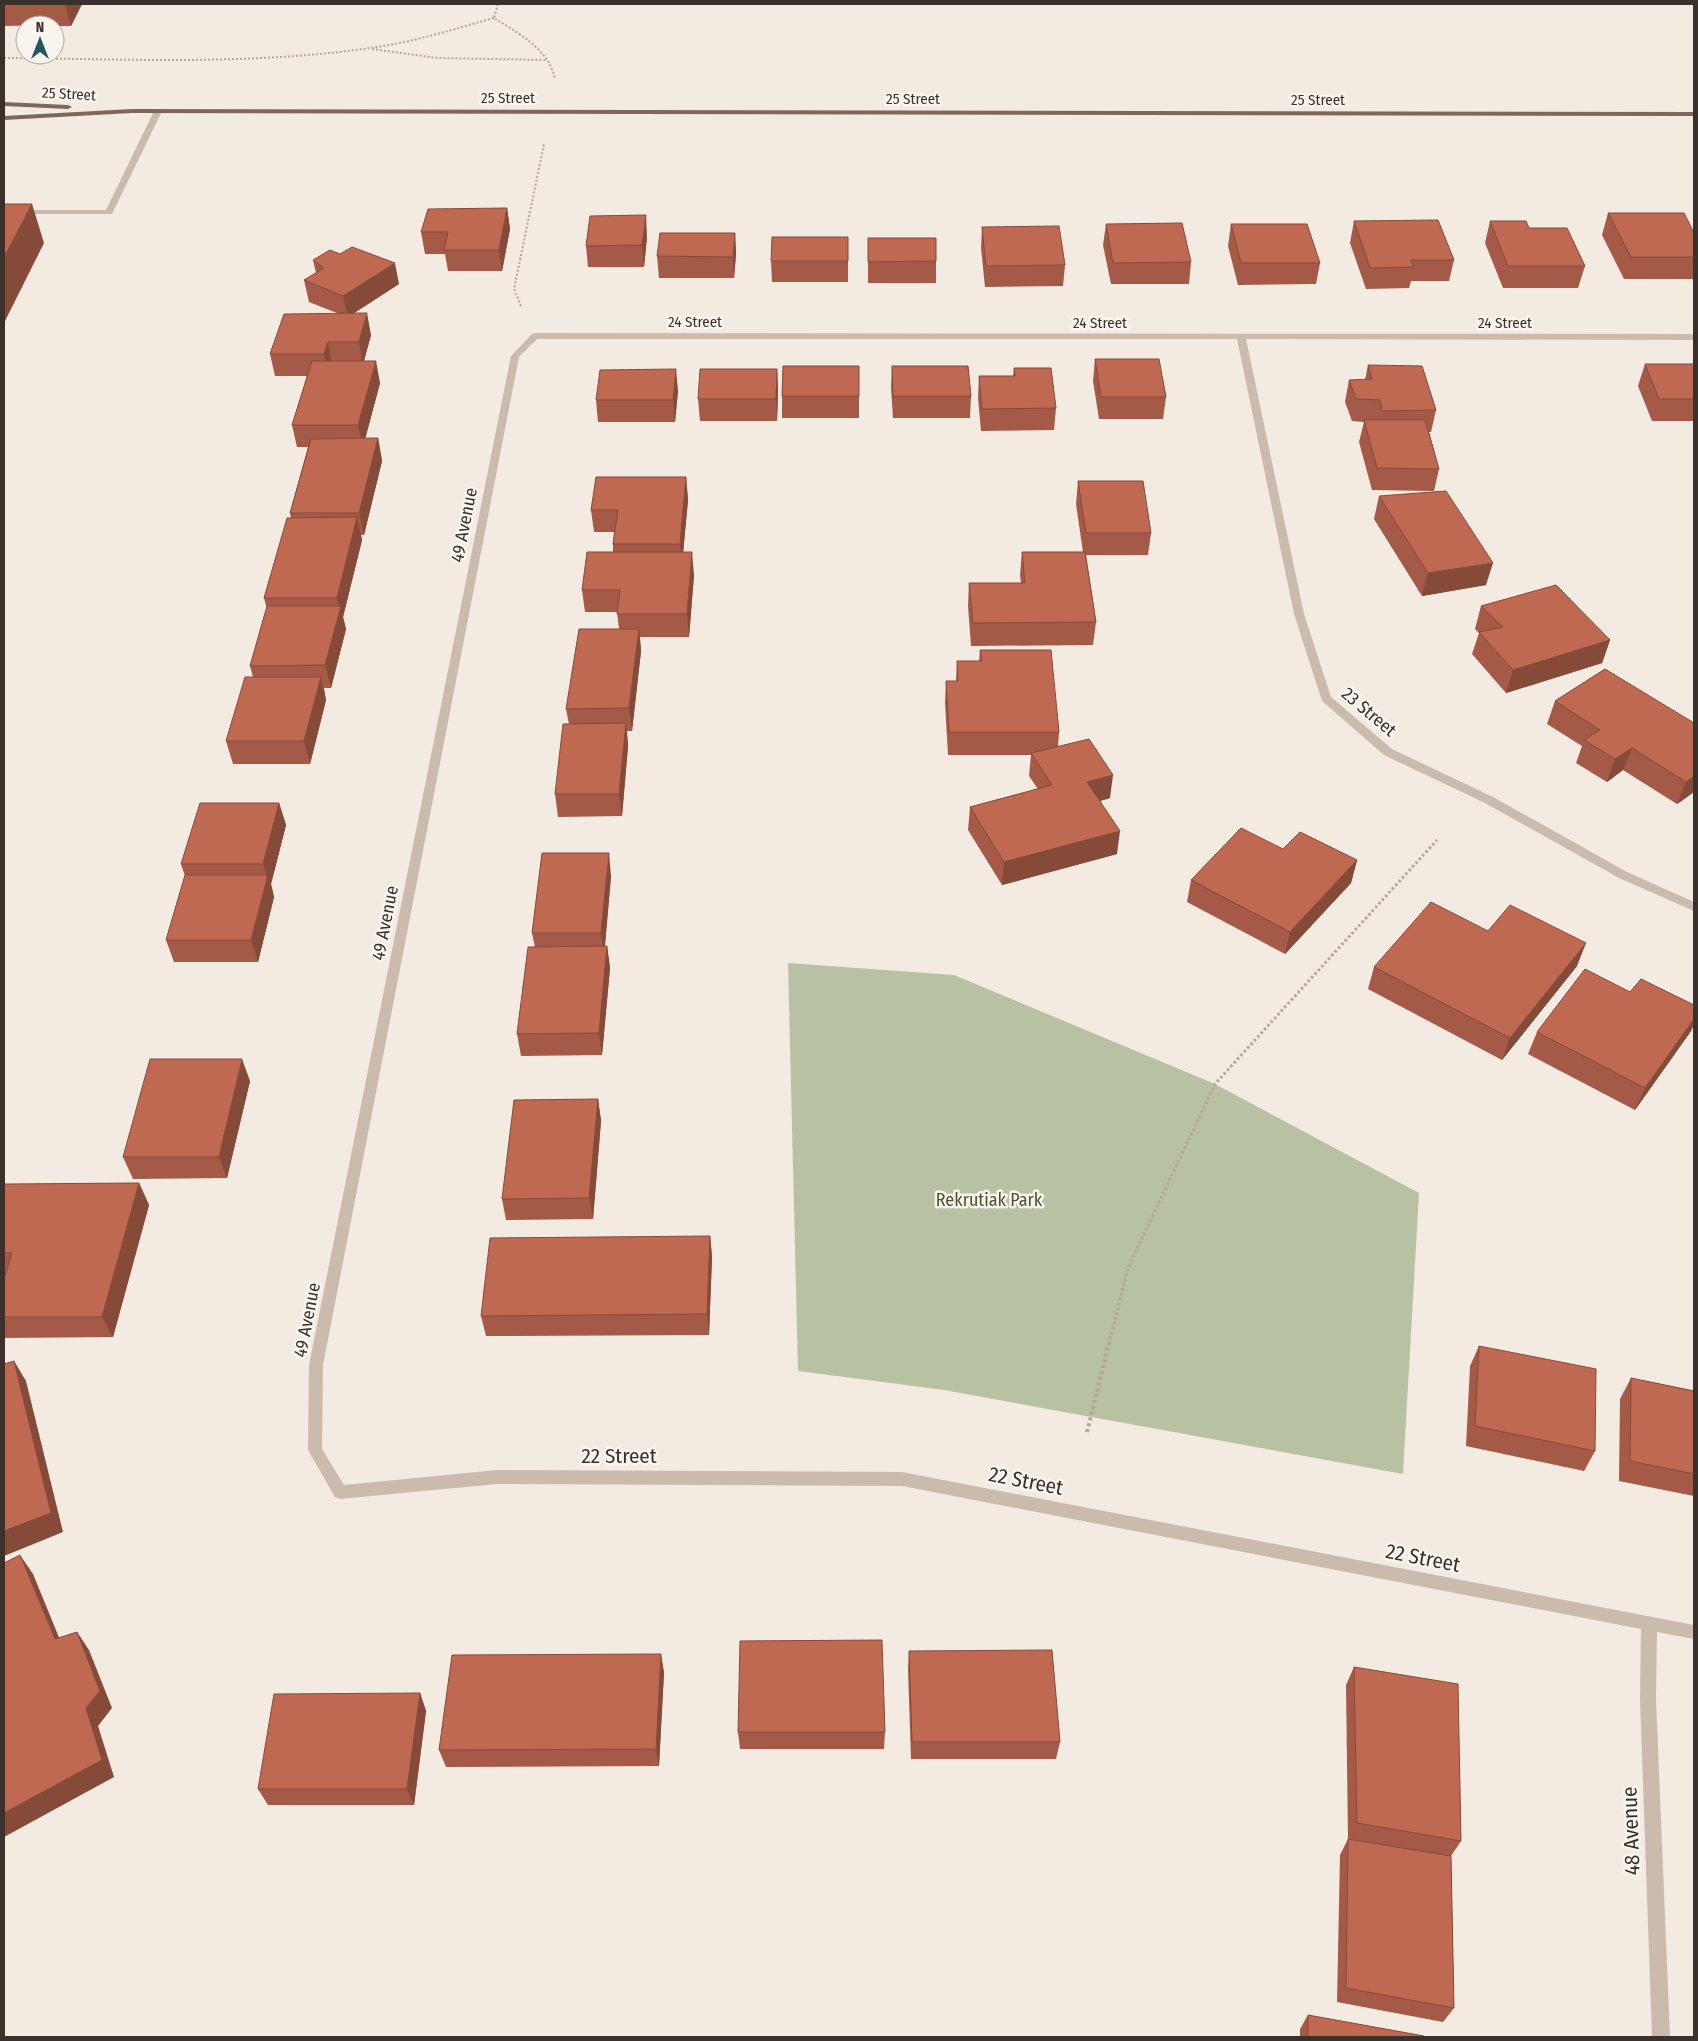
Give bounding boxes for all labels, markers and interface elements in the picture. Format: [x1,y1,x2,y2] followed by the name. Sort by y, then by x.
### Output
[15,15,65,65] north arrow
[36,19,44,36] text: N
[42,84,96,104] street label: 25 Street
[481,89,535,107] street label: 25 Street
[886,90,940,108] street label: 25 Street
[1291,91,1345,109] street label: 25 Street
[668,313,722,331] street label: 24 Street
[1073,314,1127,332] street label: 24 Street
[1478,314,1532,332] street label: 24 Street
[446,486,482,564] street label: 49 Avenue
[1337,683,1401,741] street label: 23 Street
[367,884,403,962] street label: 49 Avenue
[936,1189,1043,1211] park label: Rekrutiak Park
[289,1281,325,1359] street label: 49 Avenue
[581,1443,657,1469] street label: 22 Street
[987,1461,1065,1501] street label: 22 Street
[1384,1538,1462,1578] street label: 22 Street
[1616,1786,1646,1876] street label: 48 Avenue

